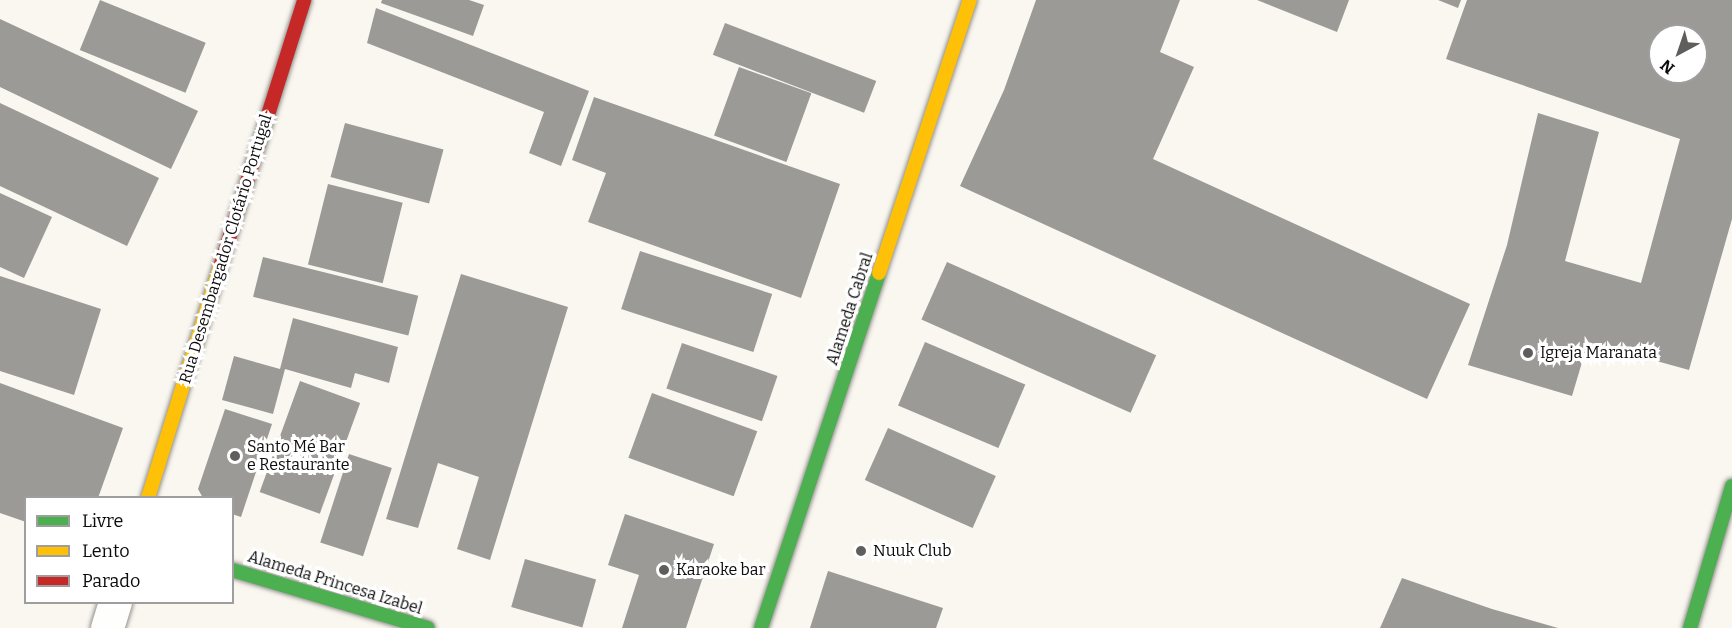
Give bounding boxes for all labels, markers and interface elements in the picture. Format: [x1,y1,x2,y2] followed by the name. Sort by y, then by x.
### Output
[1648,24,1708,84] north arrow
[1657,55,1678,78] text: N
[176,112,276,386] street label: Rua Desembargador Clotário Portugal
[823,250,877,368] street label: Alameda Cabral
[1540,343,1657,363] place label: Igreja Maranata
[1521,346,1535,360] marker: Igreja Maranata
[247,437,350,475] place label: Santo Mé Bar e Restaurante
[228,449,242,463] marker: Santo Mé Bar e Restaurante
[24,496,234,604] legend
[82,510,123,532] text: Livre
[82,540,130,562] text: Lento
[873,541,951,561] place label: Nuuk Club
[854,544,868,558] marker: Nuuk Club
[245,547,425,619] street label: Alameda Princesa Izabel
[676,560,765,580] place label: Karaoke bar
[657,563,671,577] marker: Karaoke bar
[82,570,140,592] text: Parado

